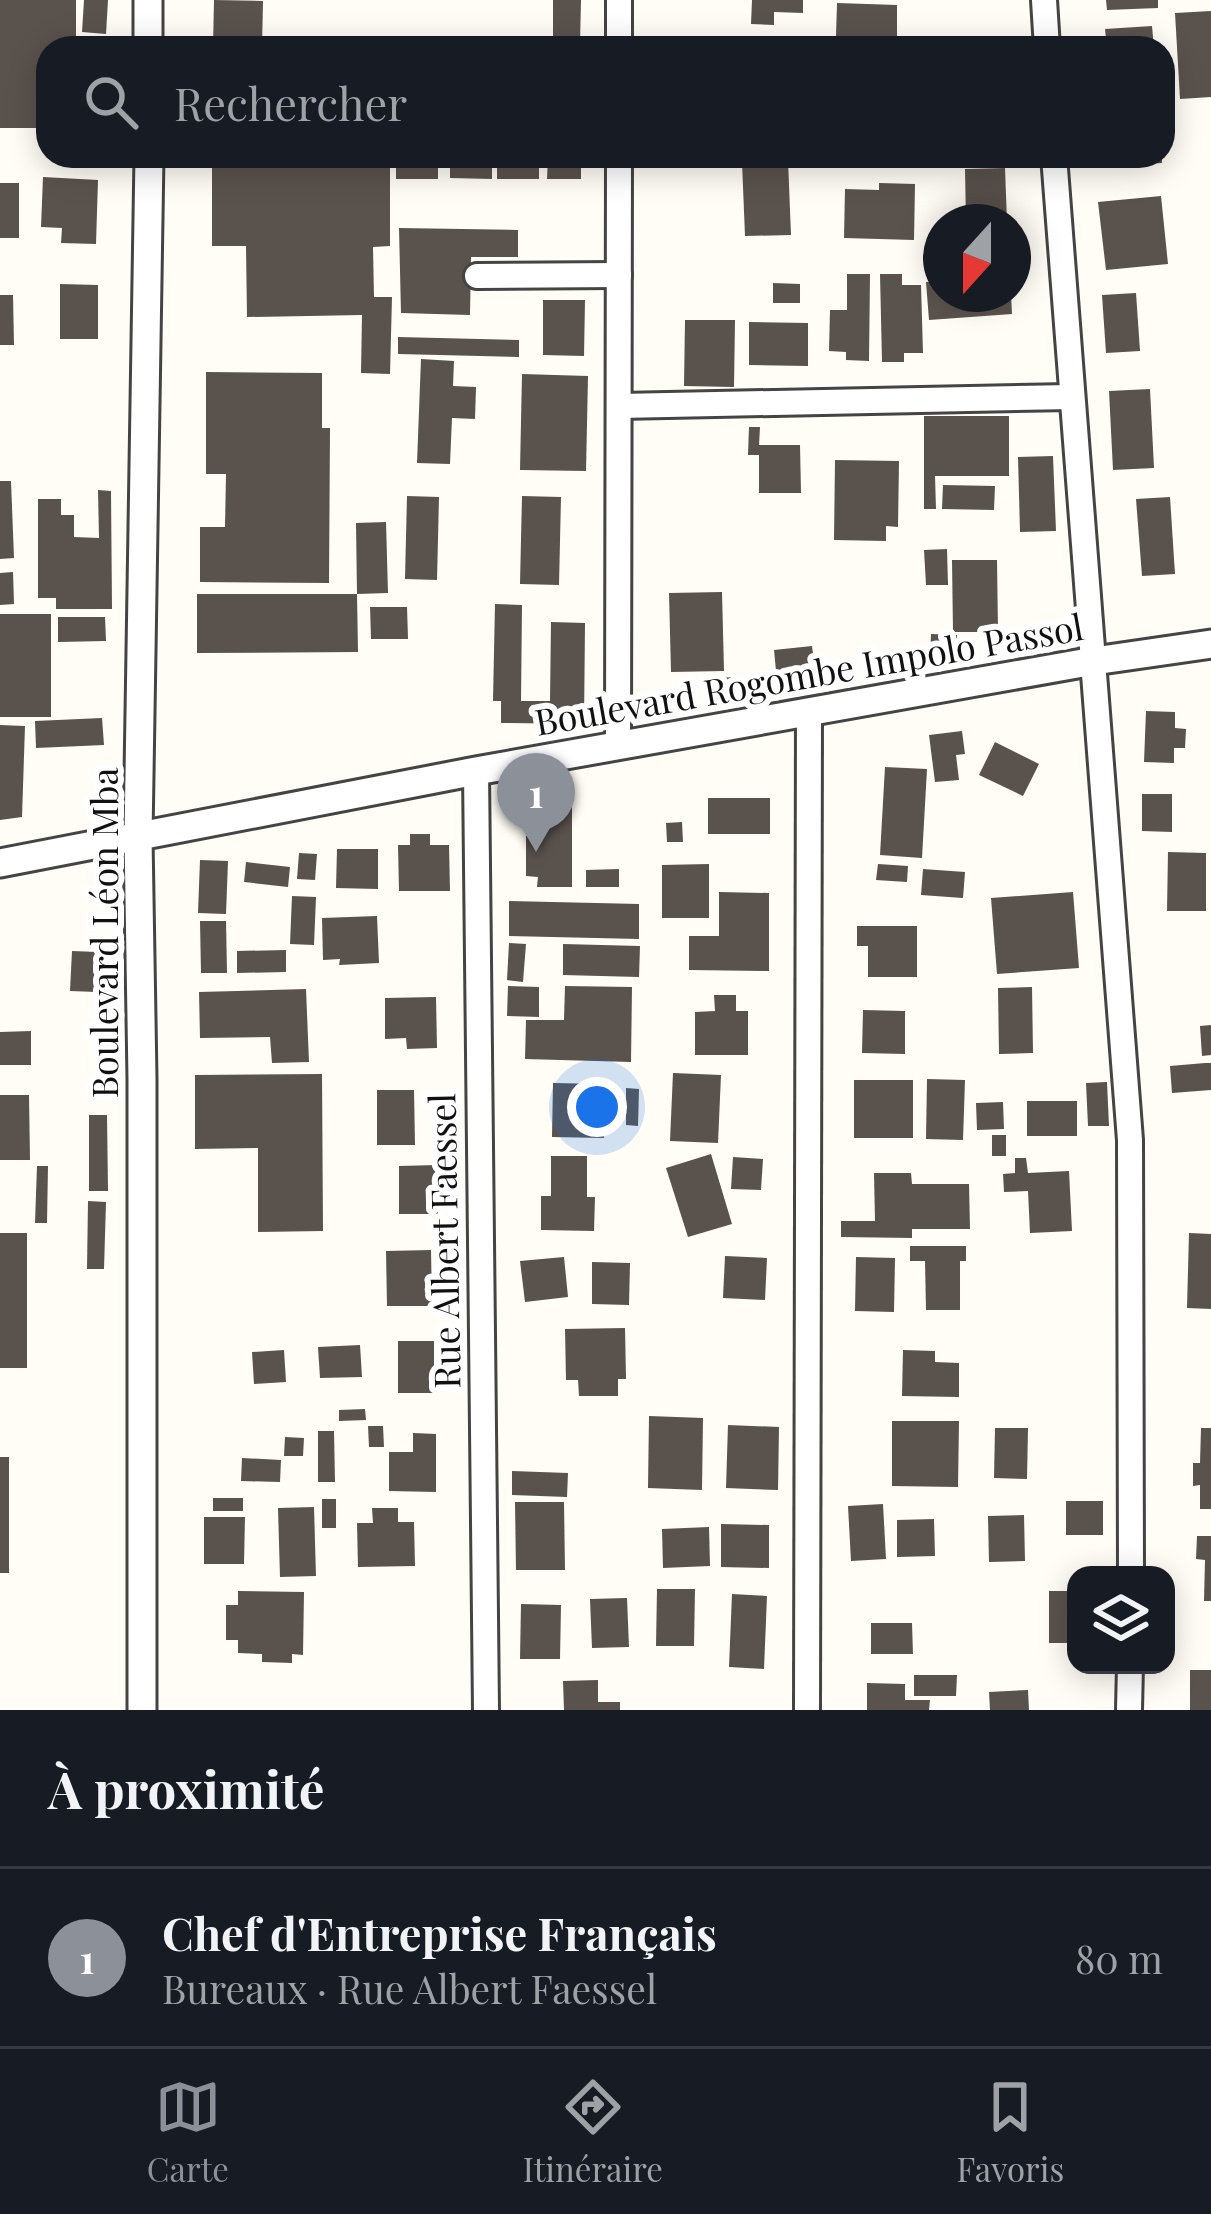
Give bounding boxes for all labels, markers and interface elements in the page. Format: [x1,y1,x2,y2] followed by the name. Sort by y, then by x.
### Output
[36,36,1175,168] search box
[78,69,144,135] icon: search
[174,72,407,132] text: Rechercher
[923,204,1031,312] north arrow
[531,601,1087,745] street label: Boulevard Rogombe Impolo Passol
[497,753,575,852] pin: 1
[79,768,127,1098] street label: Boulevard Léon Mba
[567,1077,627,1137] your location
[416,1093,470,1389] street label: Rue Albert Faessel
[1067,1566,1175,1674] map controls
[1067,1566,1175,1674] button: layers
[48,1754,325,1822] text: À proximité
[162,1902,717,1962] text: Chef d'Entreprise Français
[80,1932,94,1984] text: 1
[1075,1932,1163,1984] text: 80 m
[162,1962,657,2014] text: Bureaux · Rue Albert Faessel
[147,2074,229,2190] tab: Carte
[523,2074,663,2190] tab: Itinéraire
[957,2074,1064,2190] tab: Favoris

